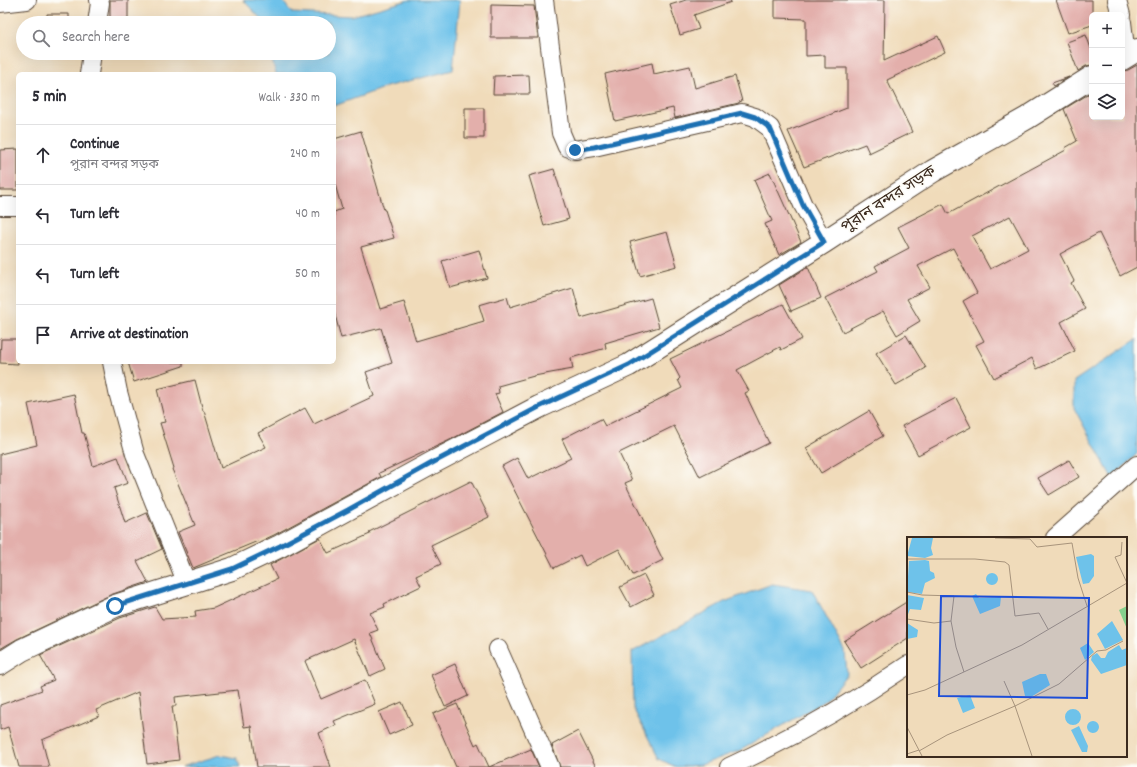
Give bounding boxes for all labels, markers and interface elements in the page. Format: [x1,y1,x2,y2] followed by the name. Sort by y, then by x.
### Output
[1089,12,1125,120] map controls
[1089,12,1125,48] button: +
[16,16,336,60] search box
[30,27,52,49] icon: search
[62,27,130,49] text: Search here
[1089,48,1125,84] button: −
[1089,84,1125,120] button: layers
[32,86,66,110] text: 5 min
[259,89,320,108] text: Walk · 330 m
[70,134,119,156] text: Continue
[566,141,584,159] route end
[32,144,54,166] icon: ahead
[290,145,320,164] text: 240 m
[70,156,159,175] text: পুরান বন্দর সড়ক
[837,160,942,239] street label: পুরান বন্দর সড়ক
[32,204,54,226] icon: left
[70,204,119,226] text: Turn left
[296,205,320,224] text: 40 m
[32,264,54,286] icon: left
[70,264,119,286] text: Turn left
[295,265,320,284] text: 50 m
[32,324,54,346] icon: arrive
[70,324,188,346] text: Arrive at destination
[907,537,1127,757] inset map
[106,597,124,615] route start

